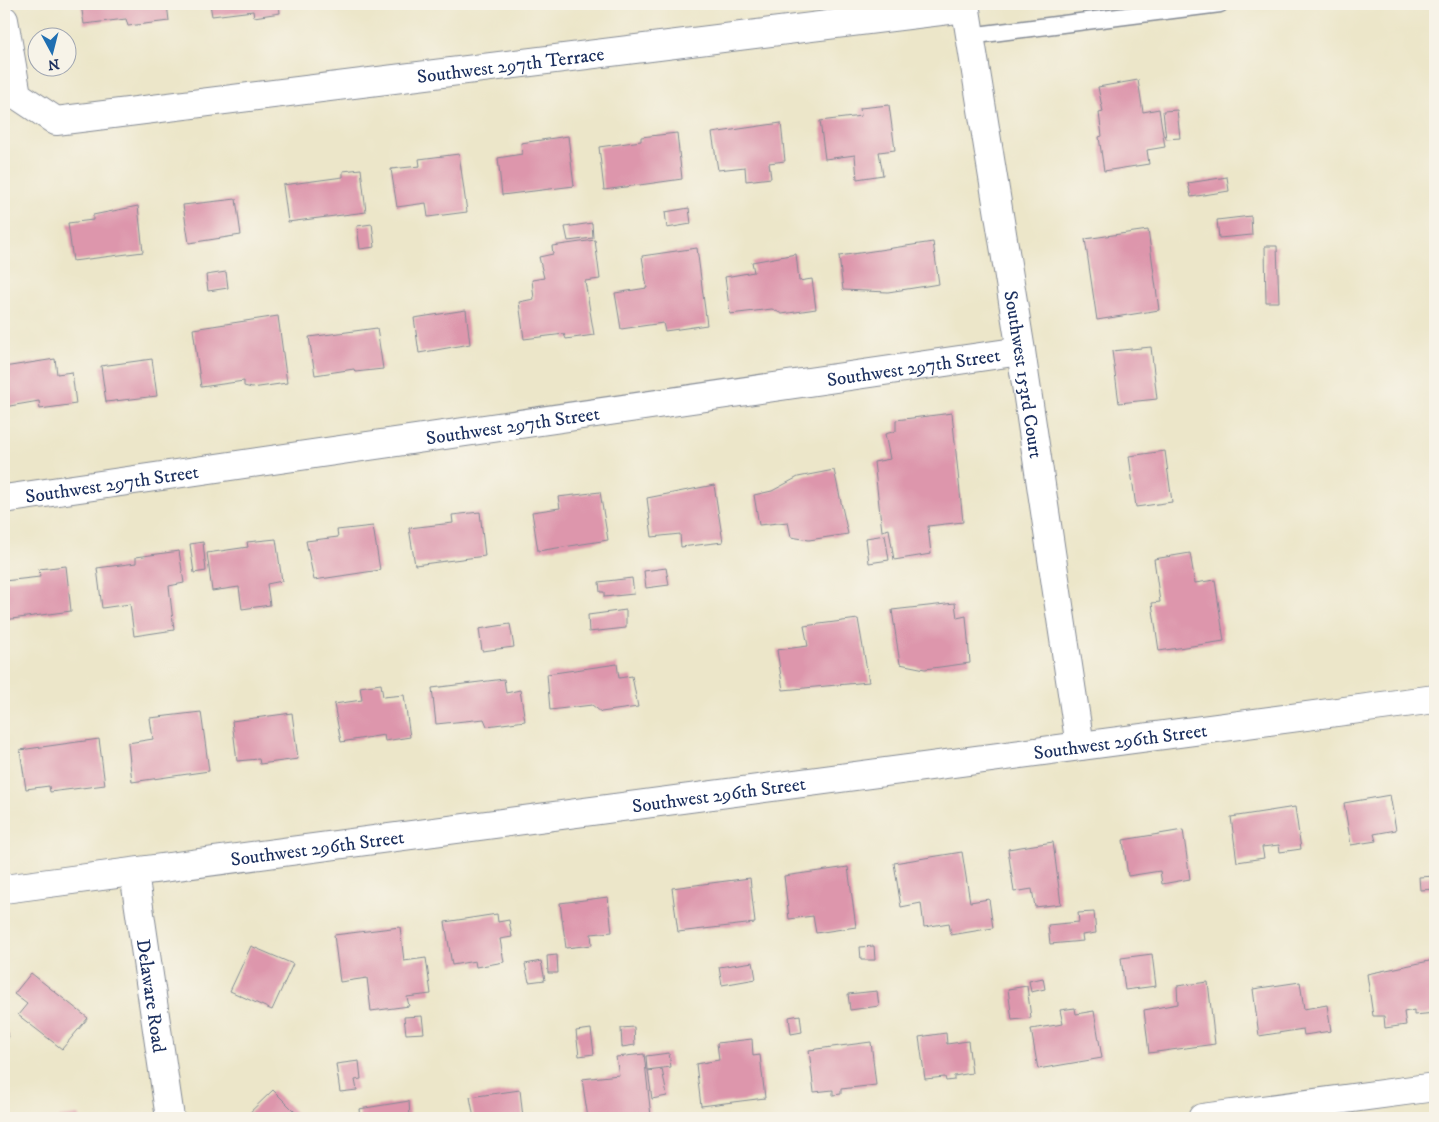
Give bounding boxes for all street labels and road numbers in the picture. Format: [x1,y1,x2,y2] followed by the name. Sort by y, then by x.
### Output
[416,43,606,89] street label: Southwest 297th Terrace
[998,289,1047,460] street label: Southwest 153rd Court
[825,344,1002,392] street label: Southwest 297th Street
[425,402,601,450] street label: Southwest 297th Street
[24,461,200,509] street label: Southwest 297th Street
[1032,719,1209,765] street label: Southwest 296th Street
[631,773,807,818] street label: Southwest 296th Street
[229,826,406,872] street label: Southwest 296th Street
[131,938,170,1055] street label: Delaware Road

